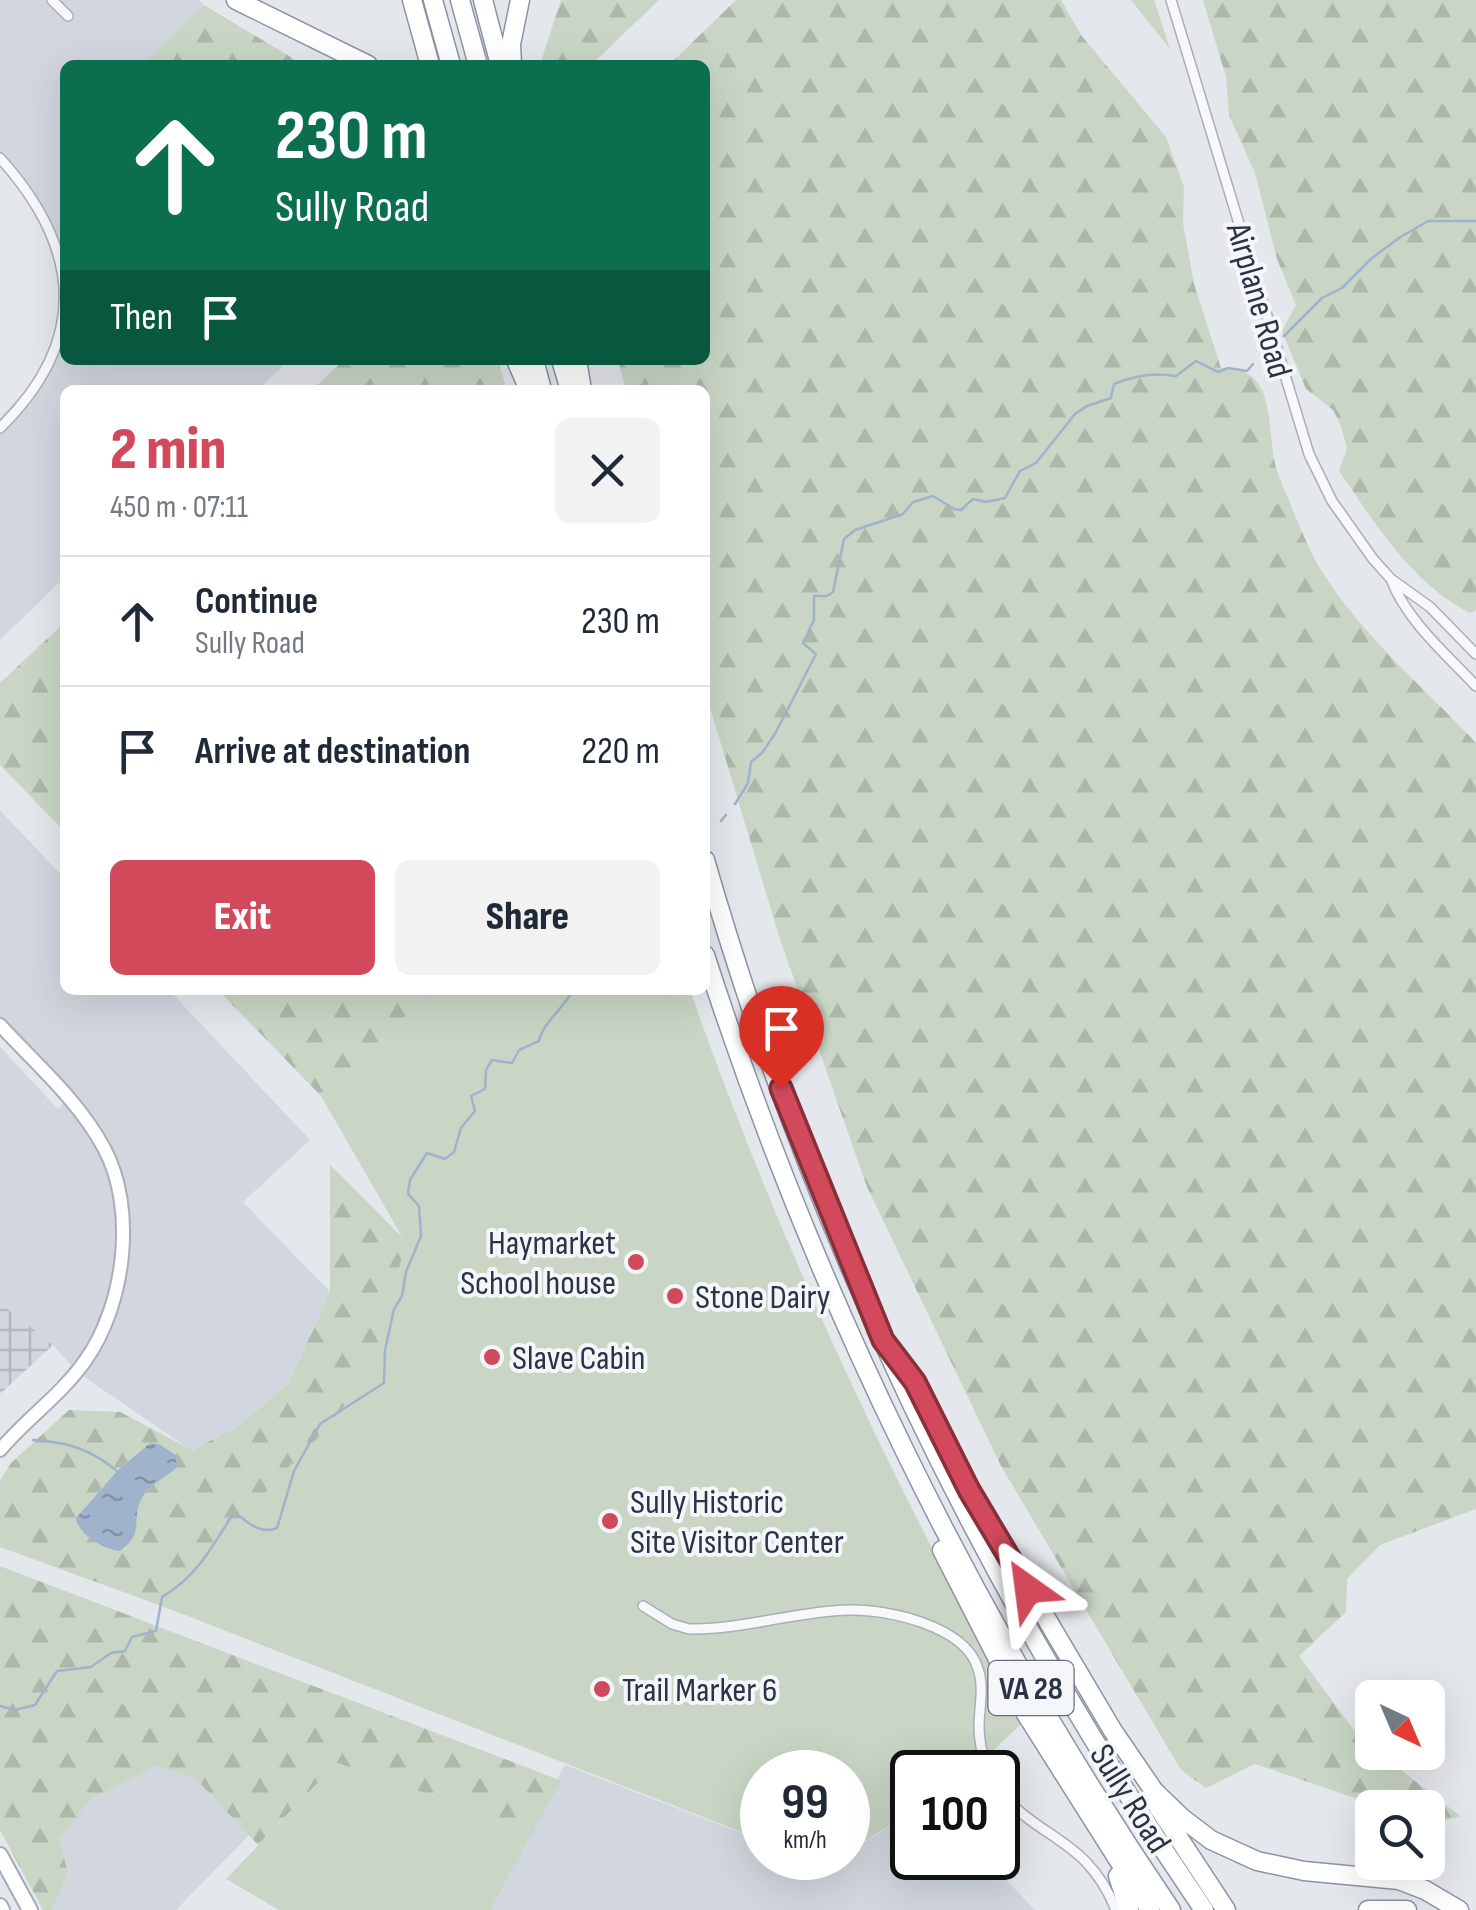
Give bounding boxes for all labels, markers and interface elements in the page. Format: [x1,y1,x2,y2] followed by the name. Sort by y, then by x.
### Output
[275,95,428,179] text: 230 m
[110,100,240,230] icon: ahead
[275,180,429,235] text: Sully Road
[1216,217,1301,383] street label: Airplane Road
[193,290,248,345] icon: arrive
[110,295,173,340] text: Then
[110,414,226,486] text: 2 min
[555,418,660,523] button: close
[110,488,248,527] text: 450 m · 07:11
[195,579,318,624] text: Continue
[110,594,165,649] icon: ahead
[581,599,660,644] text: 230 m
[195,624,305,663] text: Sully Road
[110,724,165,779] icon: arrive
[195,729,470,774] text: Arrive at destination
[581,729,660,774] text: 220 m
[110,860,375,975] button: Exit
[395,860,660,975] button: Share
[739,986,824,1089] pin
[754,1001,809,1056] icon: arrive
[460,1222,616,1305] place label: Haymarket School house
[625,1251,647,1273] marker: Haymarket School house
[695,1276,830,1319] place label: Stone Dairy
[664,1285,686,1307] marker: Stone Dairy
[512,1337,646,1380] place label: Slave Cabin
[481,1346,503,1368] marker: Slave Cabin
[630,1481,844,1564] place label: Sully Historic Site Visitor Center
[599,1510,621,1532] marker: Sully Historic Site Visitor Center
[976,1537,1080,1641] position arrow
[988,1661,1074,1715] road number: VA 28
[622,1669,777,1712] place label: Trail Marker 6
[591,1678,613,1700] marker: Trail Marker 6
[1355,1680,1445,1770] north arrow
[1355,1680,1445,1880] map controls
[1080,1737,1180,1861] street label: Sully Road
[890,1750,1020,1880] speed limit sign: 100
[781,1773,829,1833] text: 99
[1355,1790,1445,1880] button: search
[783,1825,827,1856] text: km/h

